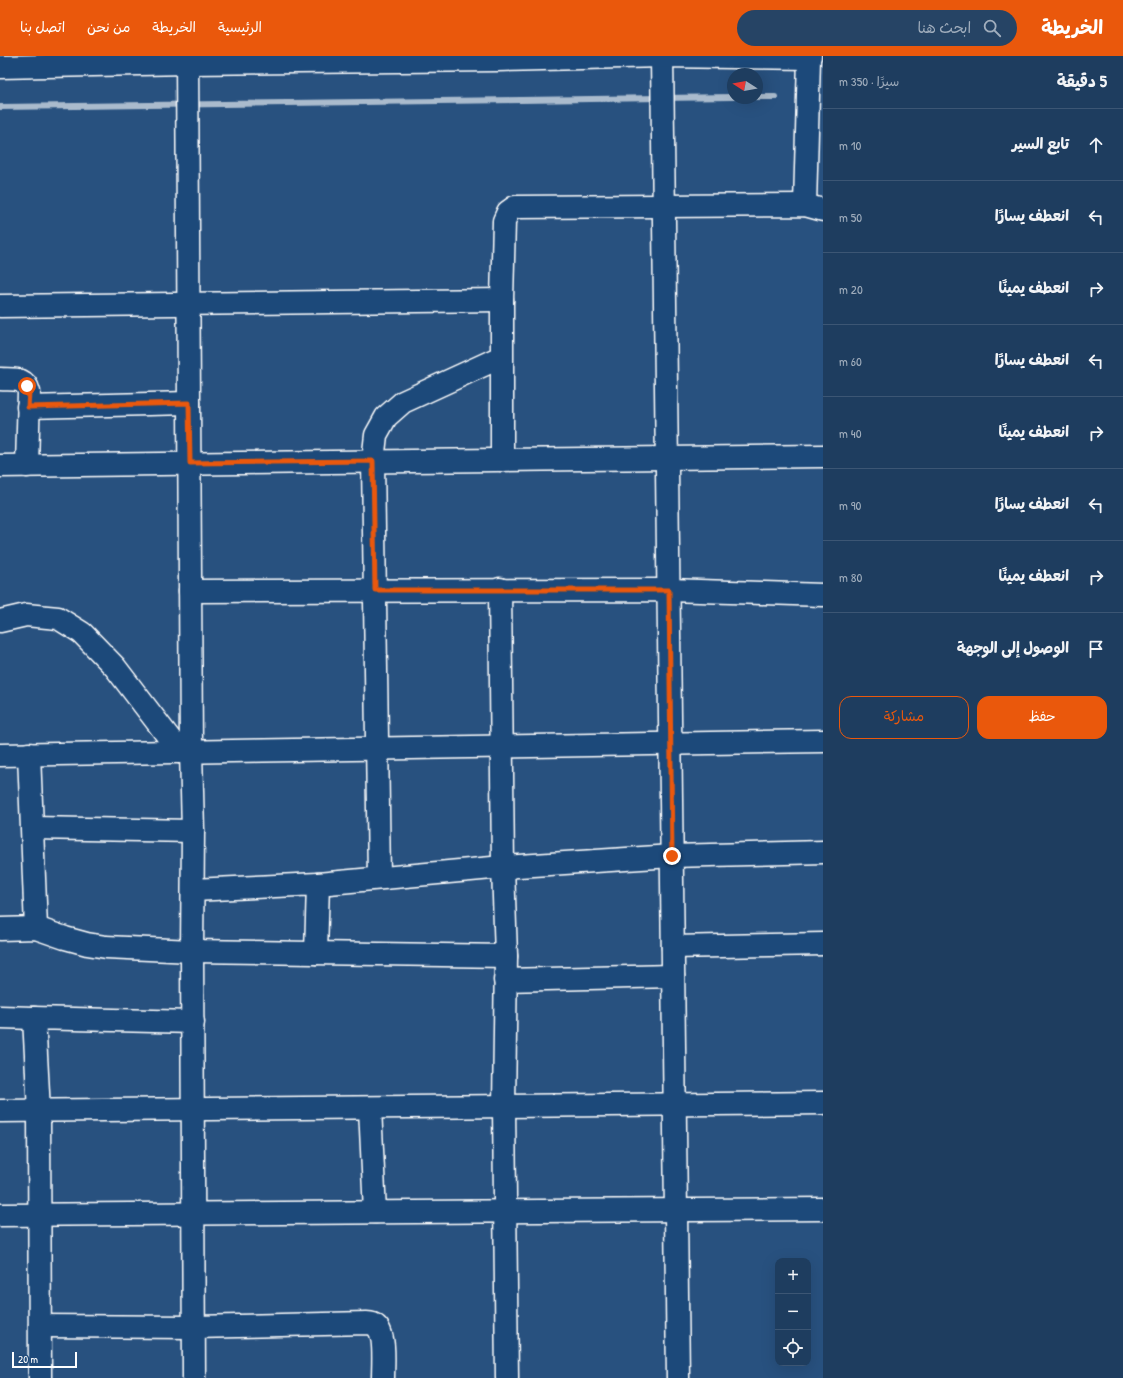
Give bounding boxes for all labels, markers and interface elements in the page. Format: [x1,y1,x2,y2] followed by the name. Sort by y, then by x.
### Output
[737,10,1017,46] search box
[1041,14,1103,40] text: الخريطة
[20,17,65,36] text: اتصل بنا
[87,17,130,36] text: من نحن
[152,17,196,36] text: الخريطة
[218,17,262,36] text: الرئيسية
[918,17,971,38] text: ابحث هنا
[981,17,1003,39] icon: search
[727,68,763,104] north arrow
[1057,69,1107,92] text: 5 دقيقة
[839,72,899,90] text: سيرًا · 350 m
[1012,133,1069,154] text: تابع السير
[1085,134,1107,156] icon: ahead
[839,136,861,154] text: 10 m
[995,205,1069,226] text: انعطف يسارًا
[1085,206,1107,228] icon: left
[839,208,862,226] text: 50 m
[999,277,1069,298] text: انعطف يمينًا
[1085,278,1107,300] icon: right
[839,280,863,298] text: 20 m
[995,349,1069,370] text: انعطف يسارًا
[1085,350,1107,372] icon: left
[839,352,862,370] text: 60 m
[18,377,36,395] route start
[999,421,1069,442] text: انعطف يمينًا
[1085,422,1107,444] icon: right
[839,424,862,442] text: 40 m
[995,493,1069,514] text: انعطف يسارًا
[1085,494,1107,516] icon: left
[839,496,861,514] text: 90 m
[999,565,1069,586] text: انعطف يمينًا
[1085,566,1107,588] icon: right
[839,568,862,586] text: 80 m
[957,637,1069,658] text: الوصول إلى الوجهة
[1085,638,1107,660] icon: arrive
[839,696,969,739] button: مشاركة
[977,696,1107,739] button: حفظ
[663,847,681,865] route end
[775,1258,811,1366] map controls
[775,1258,811,1294] button: +
[775,1294,811,1330] button: −
[775,1330,811,1366] button: locate
[12,1350,77,1369] scale bar
[18,1352,38,1366] text: 20 m

